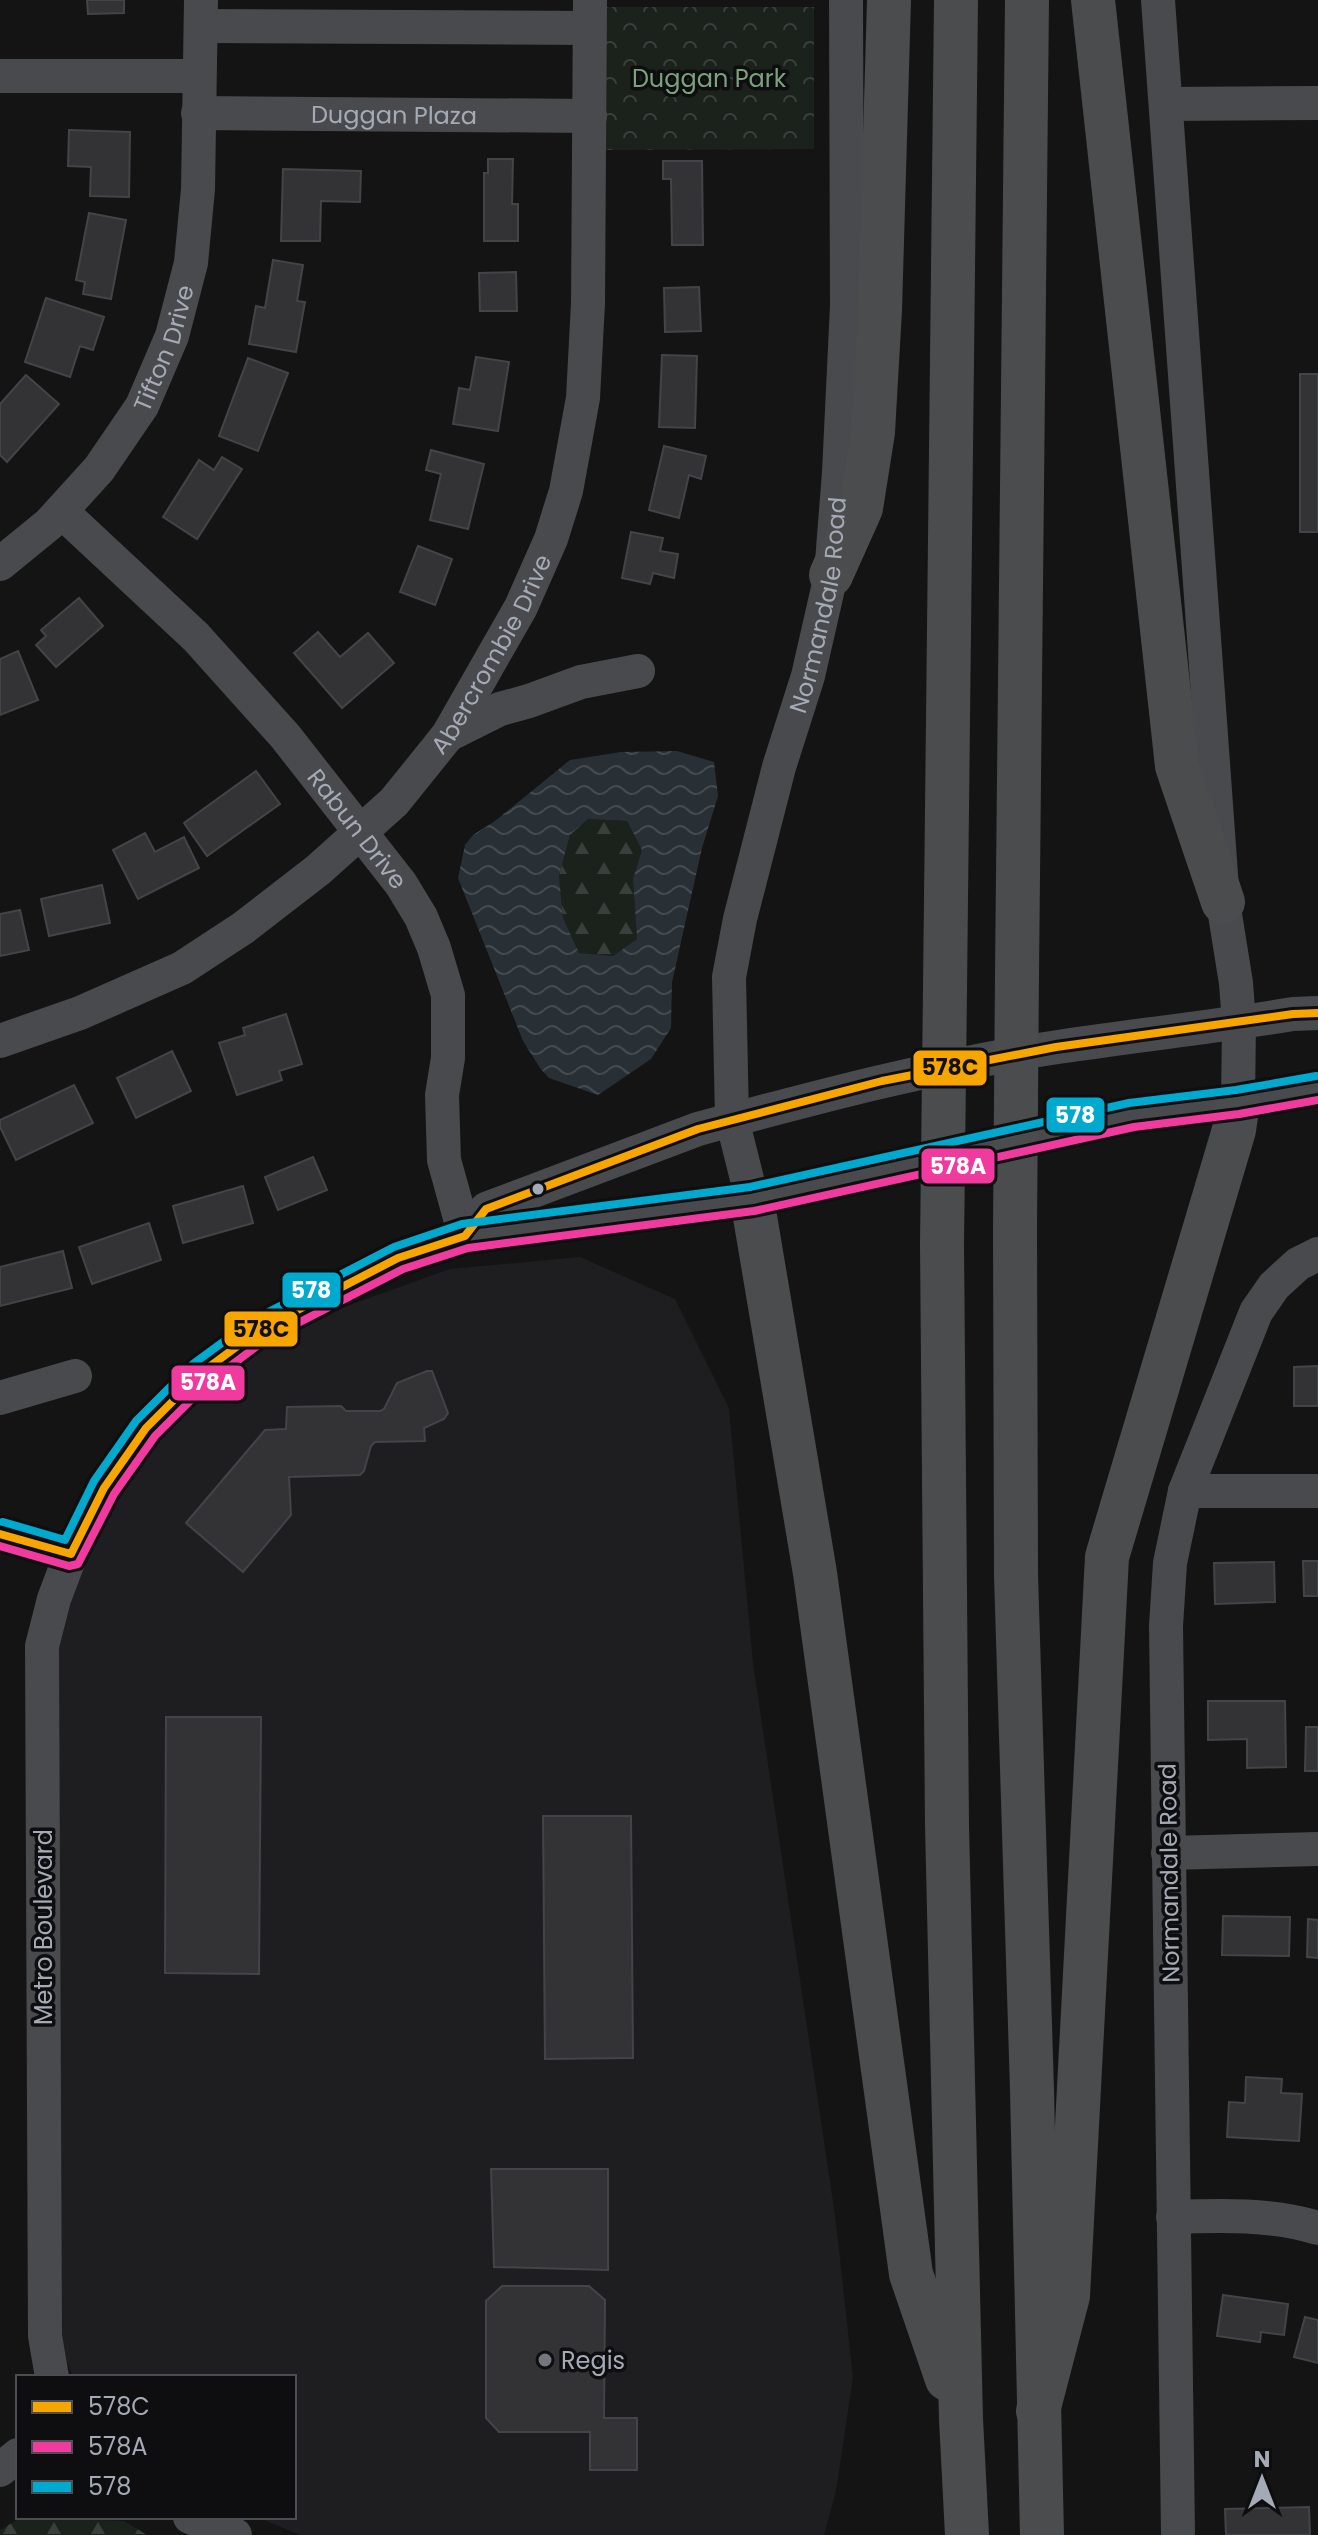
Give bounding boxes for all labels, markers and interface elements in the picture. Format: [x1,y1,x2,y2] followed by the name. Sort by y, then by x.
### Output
[632,62,787,95] park label: Duggan Park
[311,97,477,132] street label: Duggan Plaza
[125,281,201,416] street label: Tifton Drive
[781,496,854,717] street label: Normandale Road
[423,549,559,761] street label: Abercrombie Drive
[300,762,415,896] street label: Rabun Drive
[912,1049,988,1087] line badge: 578C
[921,1052,979,1083] text: 578C
[1045,1096,1106,1134] line badge: 578
[1055,1100,1095,1131] text: 578
[920,1147,996,1185] line badge: 578A
[930,1151,986,1182] text: 578A
[530,1181,546,1197] unlabelled marker
[281,1271,342,1309] line badge: 578
[291,1275,331,1306] text: 578
[223,1310,299,1348] line badge: 578C
[232,1314,290,1345] text: 578C
[170,1364,246,1402] line badge: 578A
[180,1367,236,1398] text: 578A
[1151,1763,1187,1983] street label: Normandale Road
[27,1829,60,2025] street label: Metro Boulevard
[561,2344,625,2377] place label: Regis
[536,2351,554,2369] marker: Regis
[16,2375,296,2519] legend
[88,2390,150,2423] text: 578C
[88,2430,148,2463] text: 578A
[1222,2439,1302,2519] north arrow
[1254,2444,1270,2475] text: N
[88,2470,131,2503] text: 578

